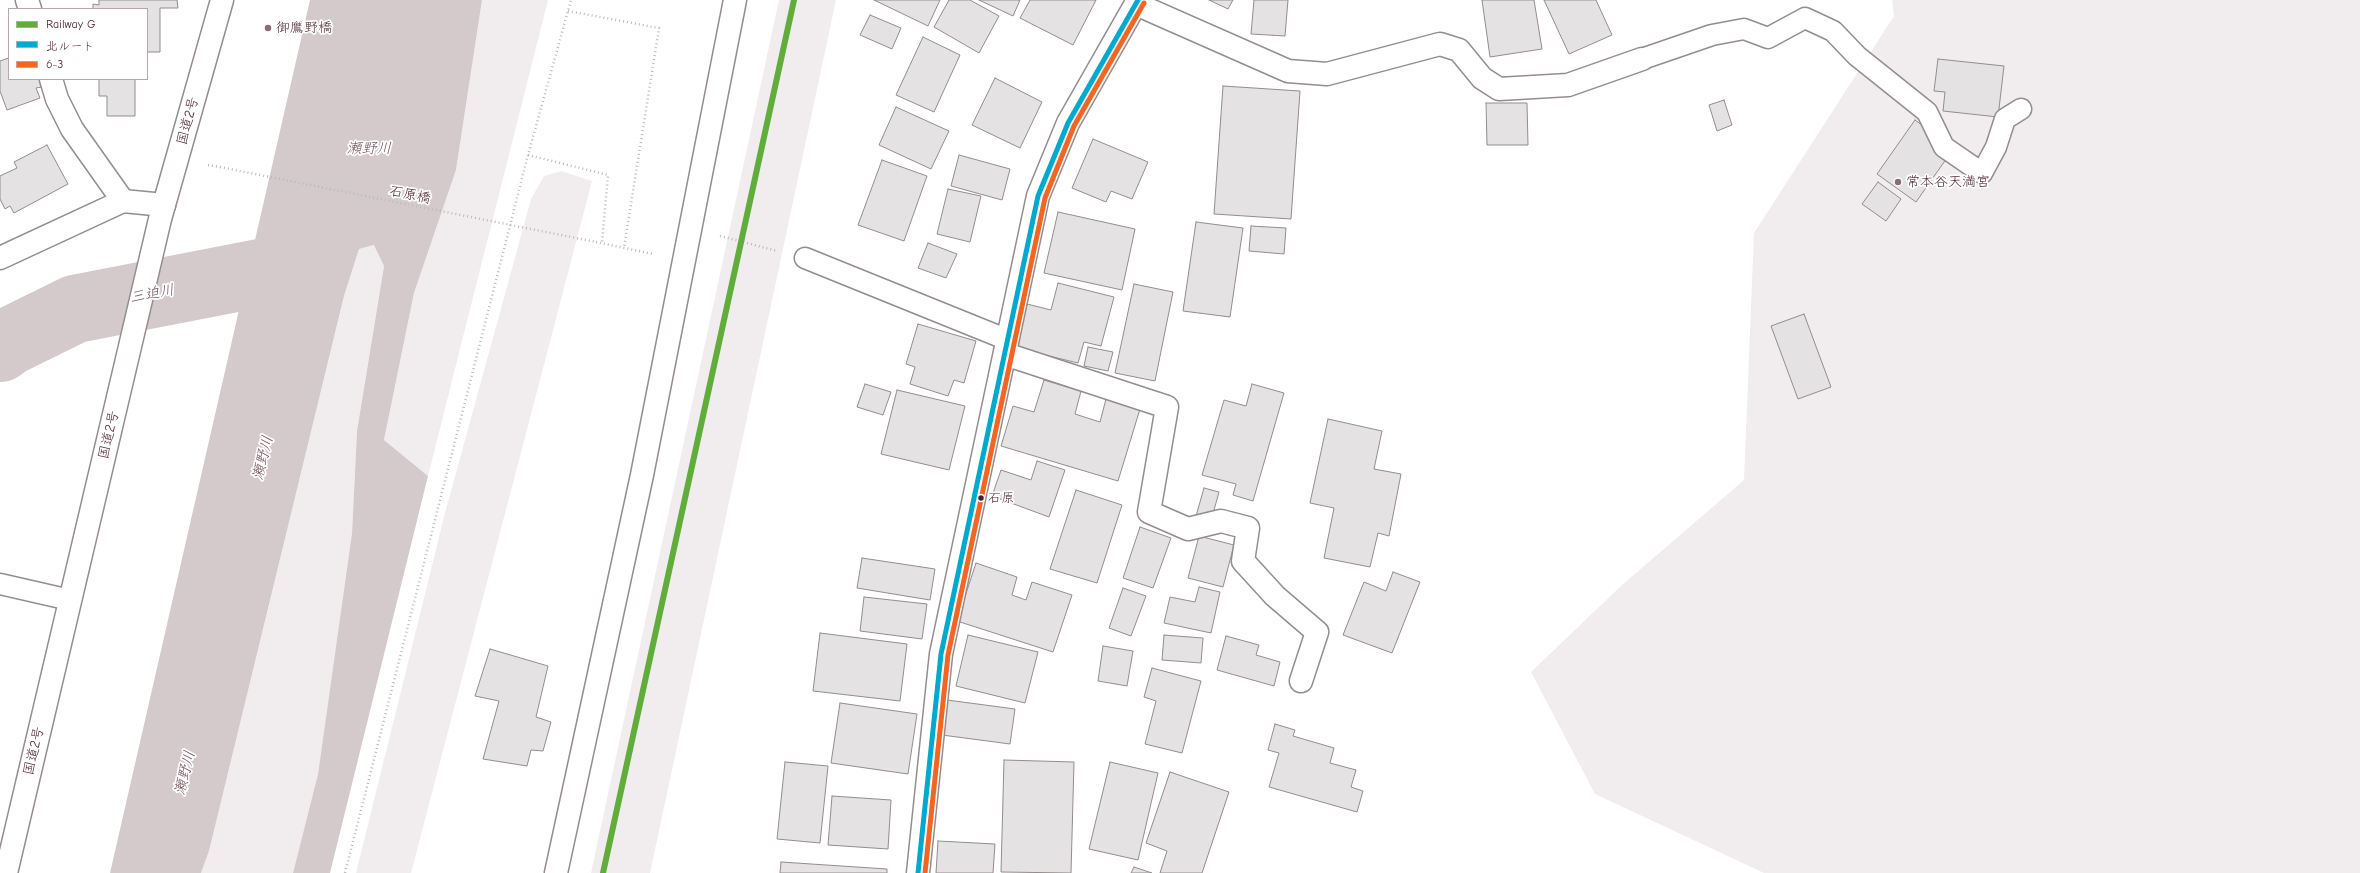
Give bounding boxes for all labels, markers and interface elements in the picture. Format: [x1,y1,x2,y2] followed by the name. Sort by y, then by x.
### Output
[8,8,148,80] legend
[46,17,96,31] text: Railway G
[276,20,332,36] place label: 御鷹野橋
[263,23,273,33] marker: 御鷹野橋
[46,39,94,53] text: 北ルート
[46,57,63,71] text: 6-3
[174,95,202,147] street label: 国道2号
[347,140,391,158] water label: 瀬野川
[1906,174,1990,190] place label: 常本谷天満宮
[1893,177,1903,187] marker: 常本谷天満宮
[388,183,432,207] street label: 石原橋
[128,281,176,307] water label: 三迫川
[95,409,123,461] street label: 国道2号
[249,434,277,482] water label: 瀬野川
[988,490,1014,506] place label: 石原
[976,493,986,503] marker: 石原
[20,725,48,777] street label: 国道2号
[171,749,199,797] water label: 瀬野川

